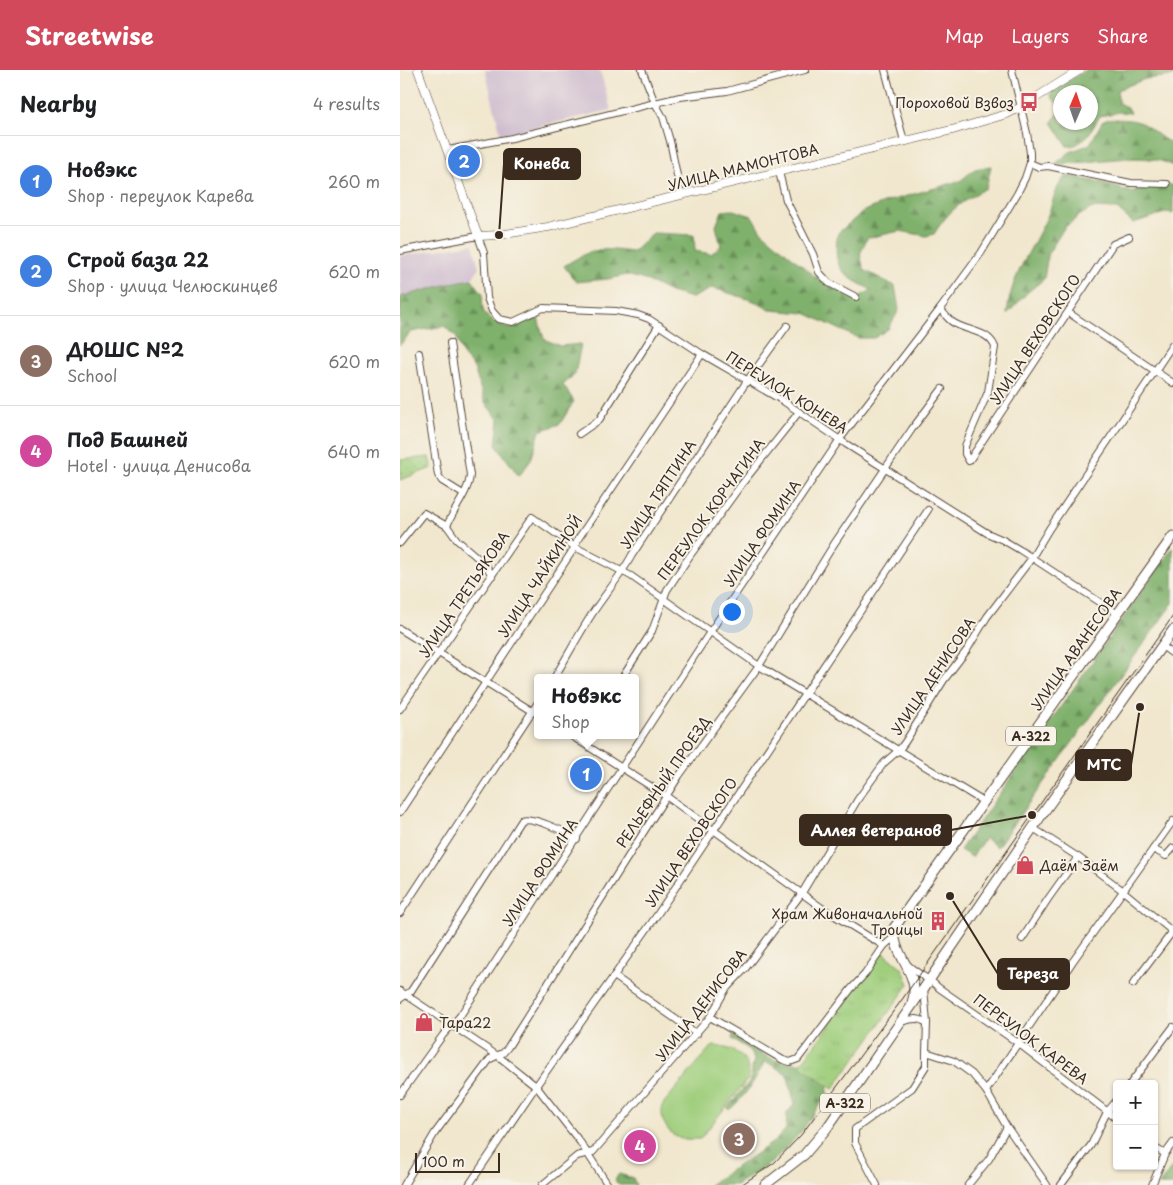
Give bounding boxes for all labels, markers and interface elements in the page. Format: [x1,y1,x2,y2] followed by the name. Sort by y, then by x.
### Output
[25,17,154,53] text: Streetwise
[945,22,984,49] text: Map
[1012,22,1069,49] text: Layers
[1097,22,1148,49] text: Share
[1053,85,1098,130] north arrow
[20,87,97,119] text: Nearby
[313,91,380,115] text: 4 results
[1018,91,1040,113] bus stop icon: Пороховой Взвоз
[895,92,1014,113] place label: Пороховой Взвоз
[665,138,821,196] street label: УЛИЦА МАМОНТОВА
[448,142,480,180] pin: 2
[504,149,580,179] callout: Конева
[514,151,570,174] text: Конева
[67,155,137,183] text: Новэкс
[32,169,40,193] text: 1
[328,169,380,193] text: 260 m
[67,183,254,207] text: Shop · переулок Карева
[67,245,209,273] text: Строй база 22
[30,259,42,283] text: 2
[328,259,380,283] text: 620 m
[985,270,1085,408] street label: УЛИЦА ВЕХОВСКОГО
[67,273,278,297] text: Shop · улица Челюскинцев
[67,335,184,363] text: ДЮШС №2
[722,346,852,438] street label: ПЕРЕУЛОК КОНЕВА
[31,349,41,373] text: 3
[328,349,380,373] text: 620 m
[67,363,117,387] text: School
[67,425,188,453] text: Под Башней
[652,433,770,584] street label: ПЕРЕУЛОК КОРЧАГИНА
[615,435,701,552] street label: УЛИЦА ТЯПТИНА
[31,439,41,463] text: 4
[327,439,380,463] text: 640 m
[67,453,251,477] text: Hotel · улица Денисова
[718,475,806,591] street label: УЛИЦА ФОМИНА
[493,511,587,641] street label: УЛИЦА ЧАЙКИНОЙ
[414,527,514,661] street label: УЛИЦА ТРЕТЬЯКОВА
[1026,584,1126,714] street label: УЛИЦА АВАНЕСОВА
[719,599,745,625] your location
[886,613,980,739] street label: УЛИЦА ДЕНИСОВА
[534,674,639,739] popup
[551,681,622,709] text: Новэкс
[551,709,590,733] text: Shop
[611,712,715,852] street label: РЕЛЬЕФНЫЙ ПРОЕЗД
[1006,726,1056,746] road number: А-322
[1076,750,1131,780] callout: МТС
[1087,752,1121,775] text: МТС
[570,755,602,793] pin: 1
[640,773,742,911] street label: УЛИЦА ВЕХОВСКОГО
[497,814,583,930] street label: УЛИЦА ФОМИНА
[800,815,951,845] callout: Аллея ветеранов
[811,818,941,841] text: Аллея ветеранов
[1014,854,1036,876] shop icon: Даём Заём
[1039,855,1119,876] place label: Даём Заём
[772,903,923,940] place label: Храм Живоначальной Троицы
[927,910,949,932] building icon: Храм Живоначальной Троицы
[650,944,752,1066] street label: УЛИЦА ДЕНИСОВА
[998,959,1069,989] callout: Тереза
[1007,961,1059,984] text: Тереза
[969,989,1093,1089] street label: ПЕРЕУЛОК КАРЕВА
[413,1011,435,1033] shop icon: Тара22
[439,1012,491,1033] place label: Тара22
[1113,1080,1158,1170] map controls
[1113,1080,1158,1125] button: +
[820,1094,870,1112] road number: А-322
[723,1120,755,1158] pin: 3
[1113,1125,1158,1170] button: −
[624,1127,656,1165] pin: 4
[415,1150,500,1173] scale bar
[422,1151,465,1172] text: 100 m

